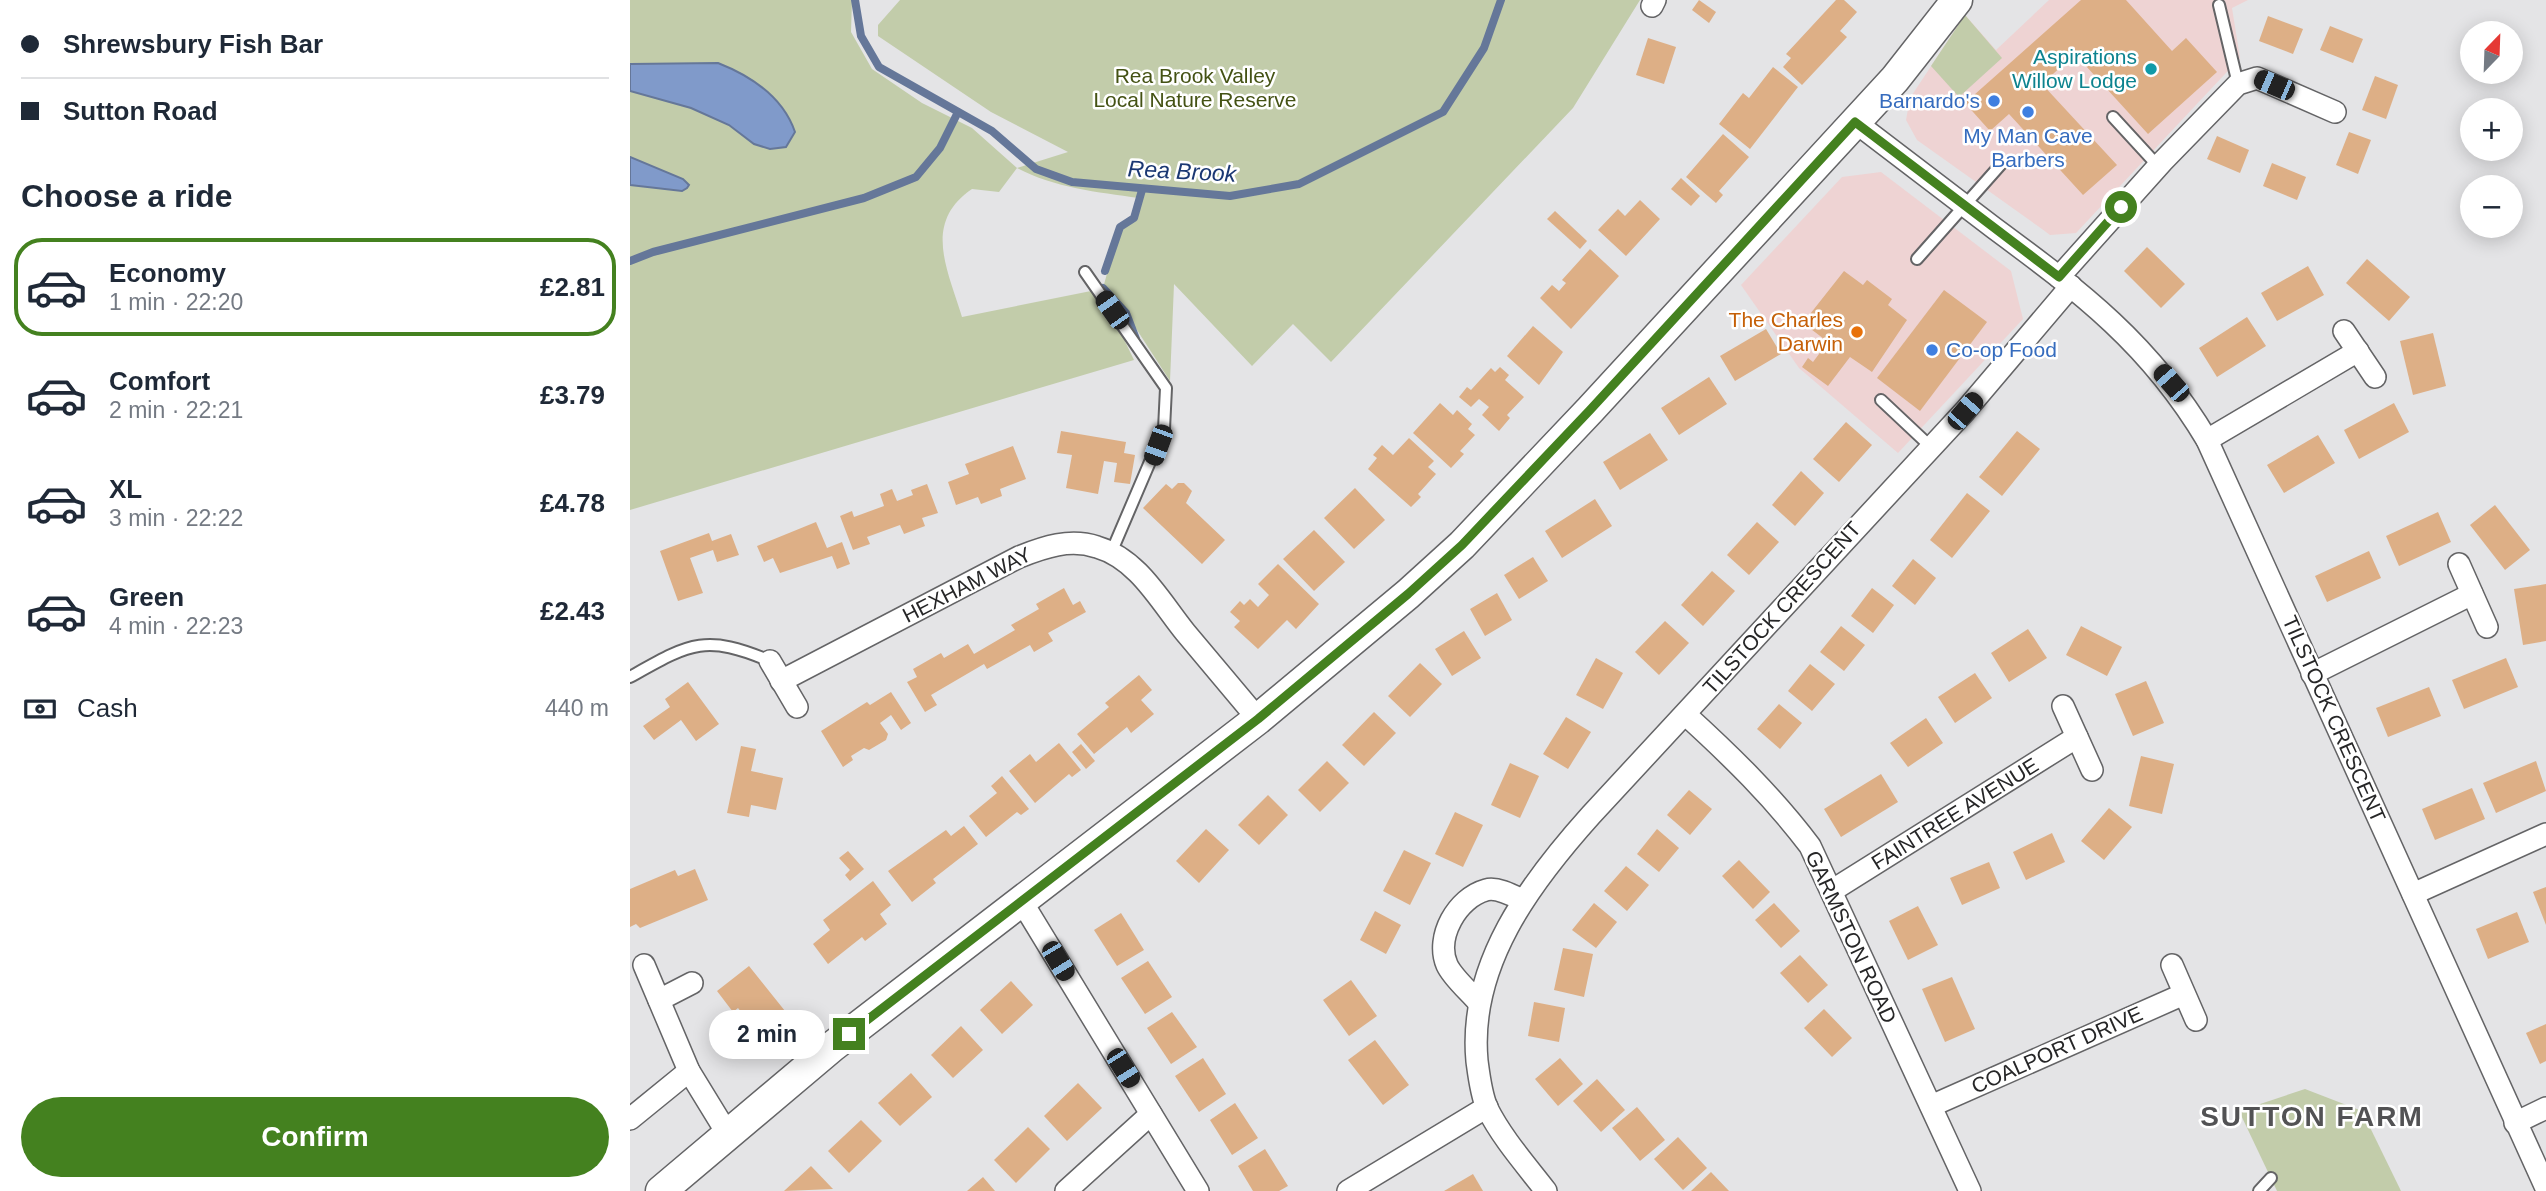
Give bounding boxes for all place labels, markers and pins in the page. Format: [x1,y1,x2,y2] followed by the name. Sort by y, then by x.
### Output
[2012,45,2137,92] place label: Aspirations Willow Lodge
[2143,61,2159,77] marker: Aspirations Willow Lodge
[1879,89,1980,112] place label: Barnardo's
[1986,93,2002,109] marker: Barnardo's
[2020,104,2036,120] marker: My Man Cave Barbers
[1963,124,2093,171] place label: My Man Cave Barbers
[1729,308,1843,355] place label: The Charles Darwin
[1849,324,1865,340] marker: The Charles Darwin
[1946,338,2057,361] place label: Co-op Food
[1924,342,1940,358] marker: Co-op Food

